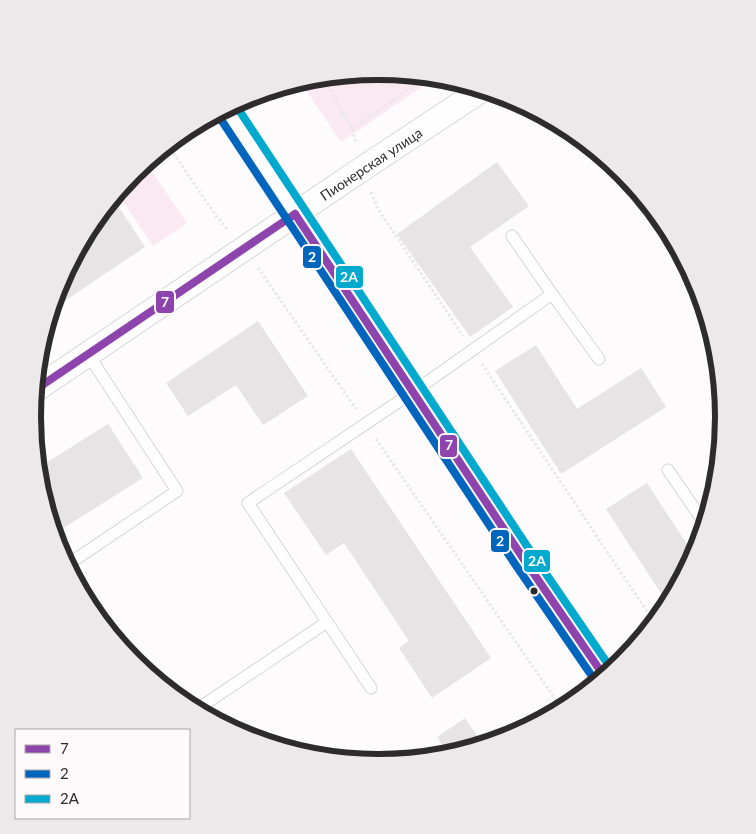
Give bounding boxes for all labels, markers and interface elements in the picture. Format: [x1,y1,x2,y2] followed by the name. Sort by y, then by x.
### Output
[316,123,425,204] street label: Пионерская улица
[302,245,322,269] line badge: 2
[308,248,316,265] text: 2
[335,265,364,289] line badge: 2А
[340,268,358,285] text: 2А
[155,290,175,314] line badge: 7
[161,293,169,310] text: 7
[439,434,458,458] line badge: 7
[445,436,453,453] text: 7
[490,529,510,553] line badge: 2
[496,532,504,549] text: 2
[523,549,551,573] line badge: 2А
[528,552,546,569] text: 2А
[529,586,539,596] unlabelled marker
[15,729,190,819] legend
[60,739,69,757] text: 7
[60,764,69,782] text: 2
[60,789,80,807] text: 2А

